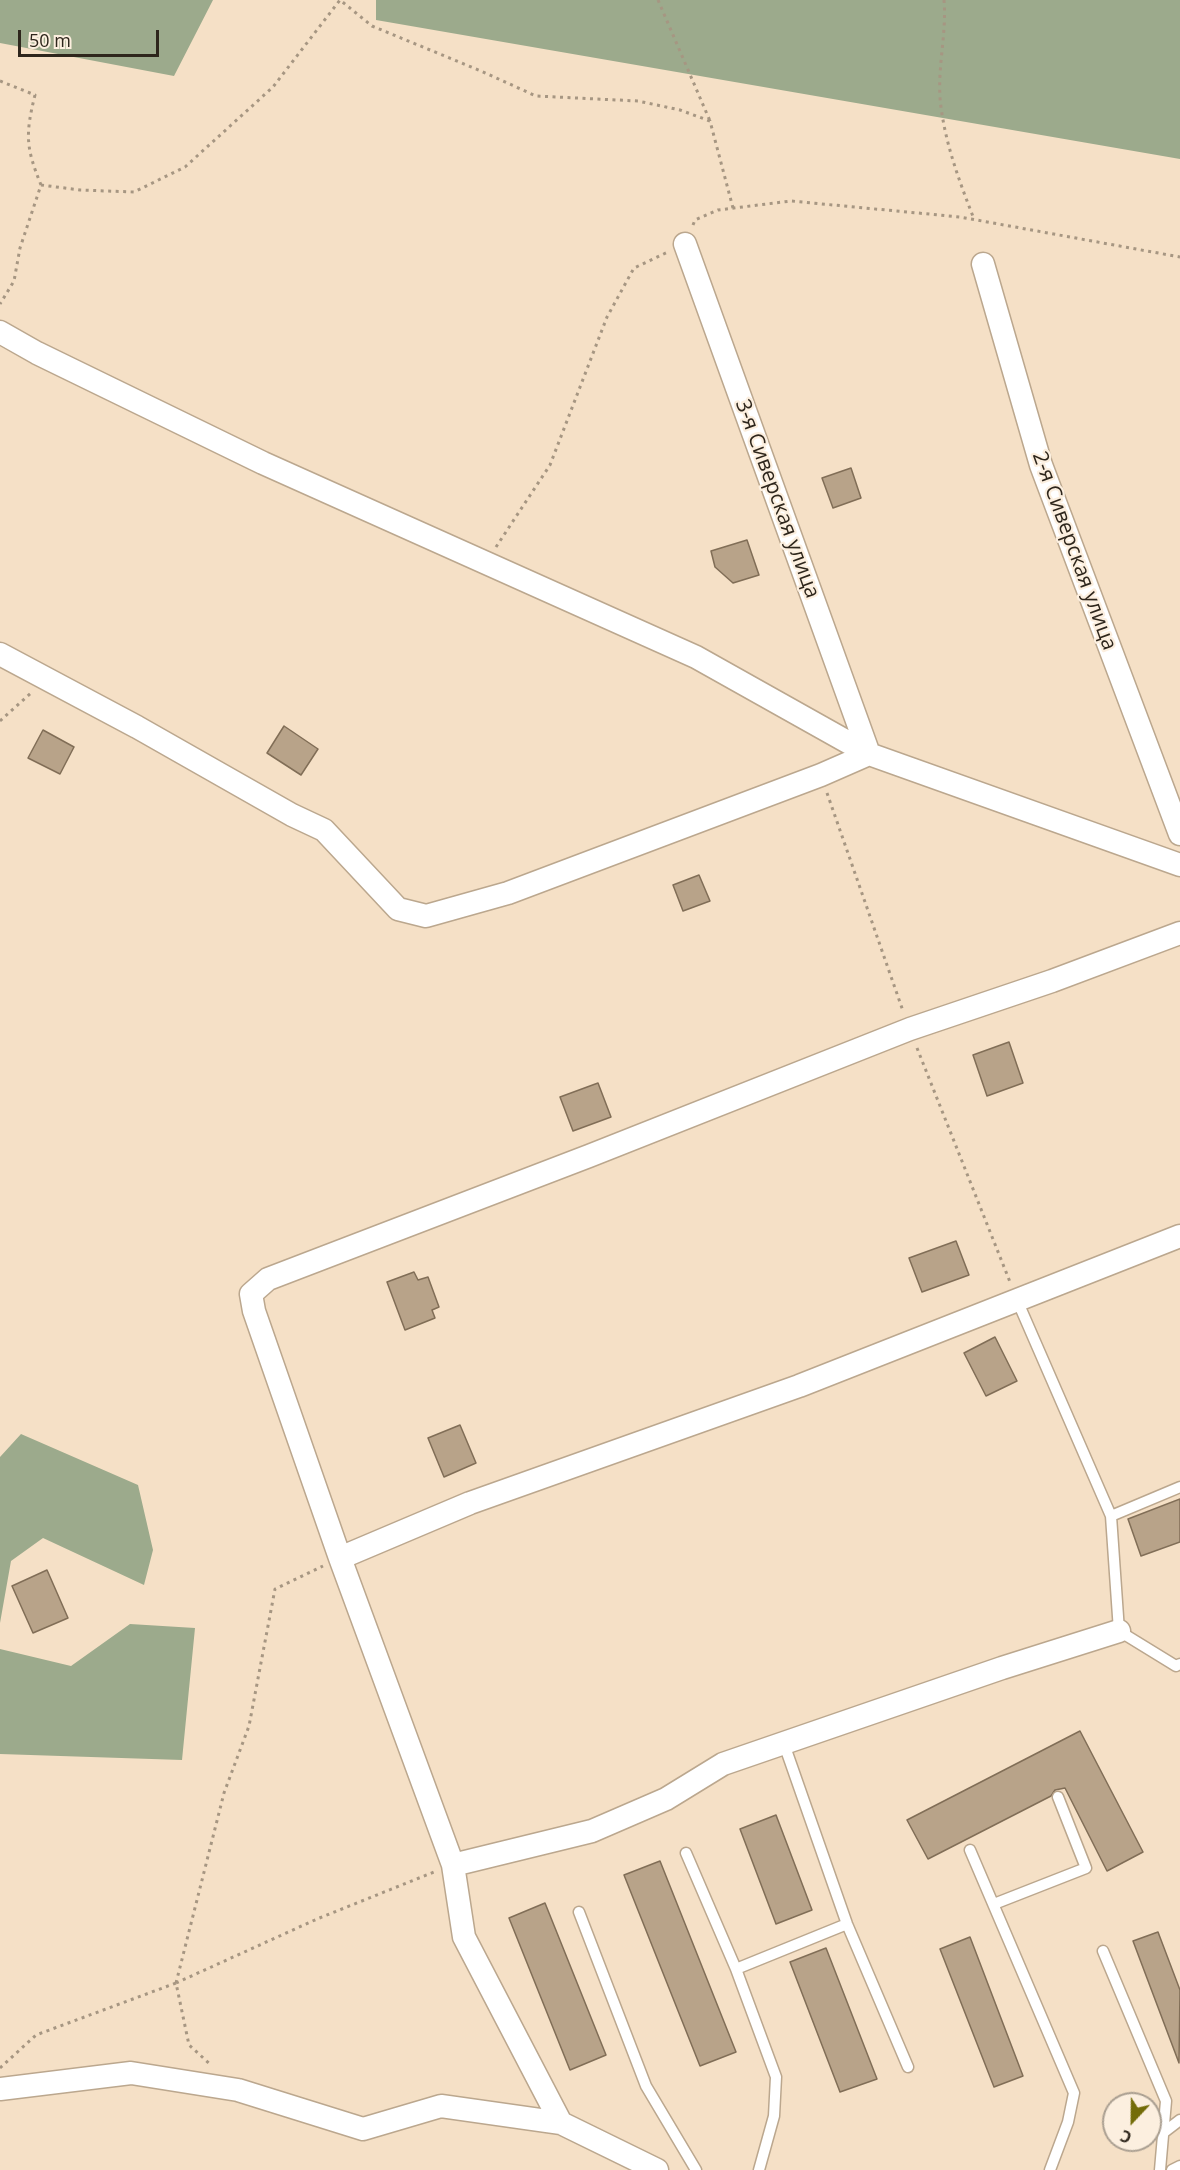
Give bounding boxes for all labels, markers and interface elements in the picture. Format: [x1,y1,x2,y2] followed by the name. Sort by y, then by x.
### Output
[21,18,162,56] scale bar
[29,28,71,52] text: 50 m
[729,396,825,602] street label: 3-я Сиверская улица
[1026,448,1122,654] street label: 2-я Сиверская улица
[1102,2092,1162,2152] north arrow
[1117,2125,1135,2149] text: С

